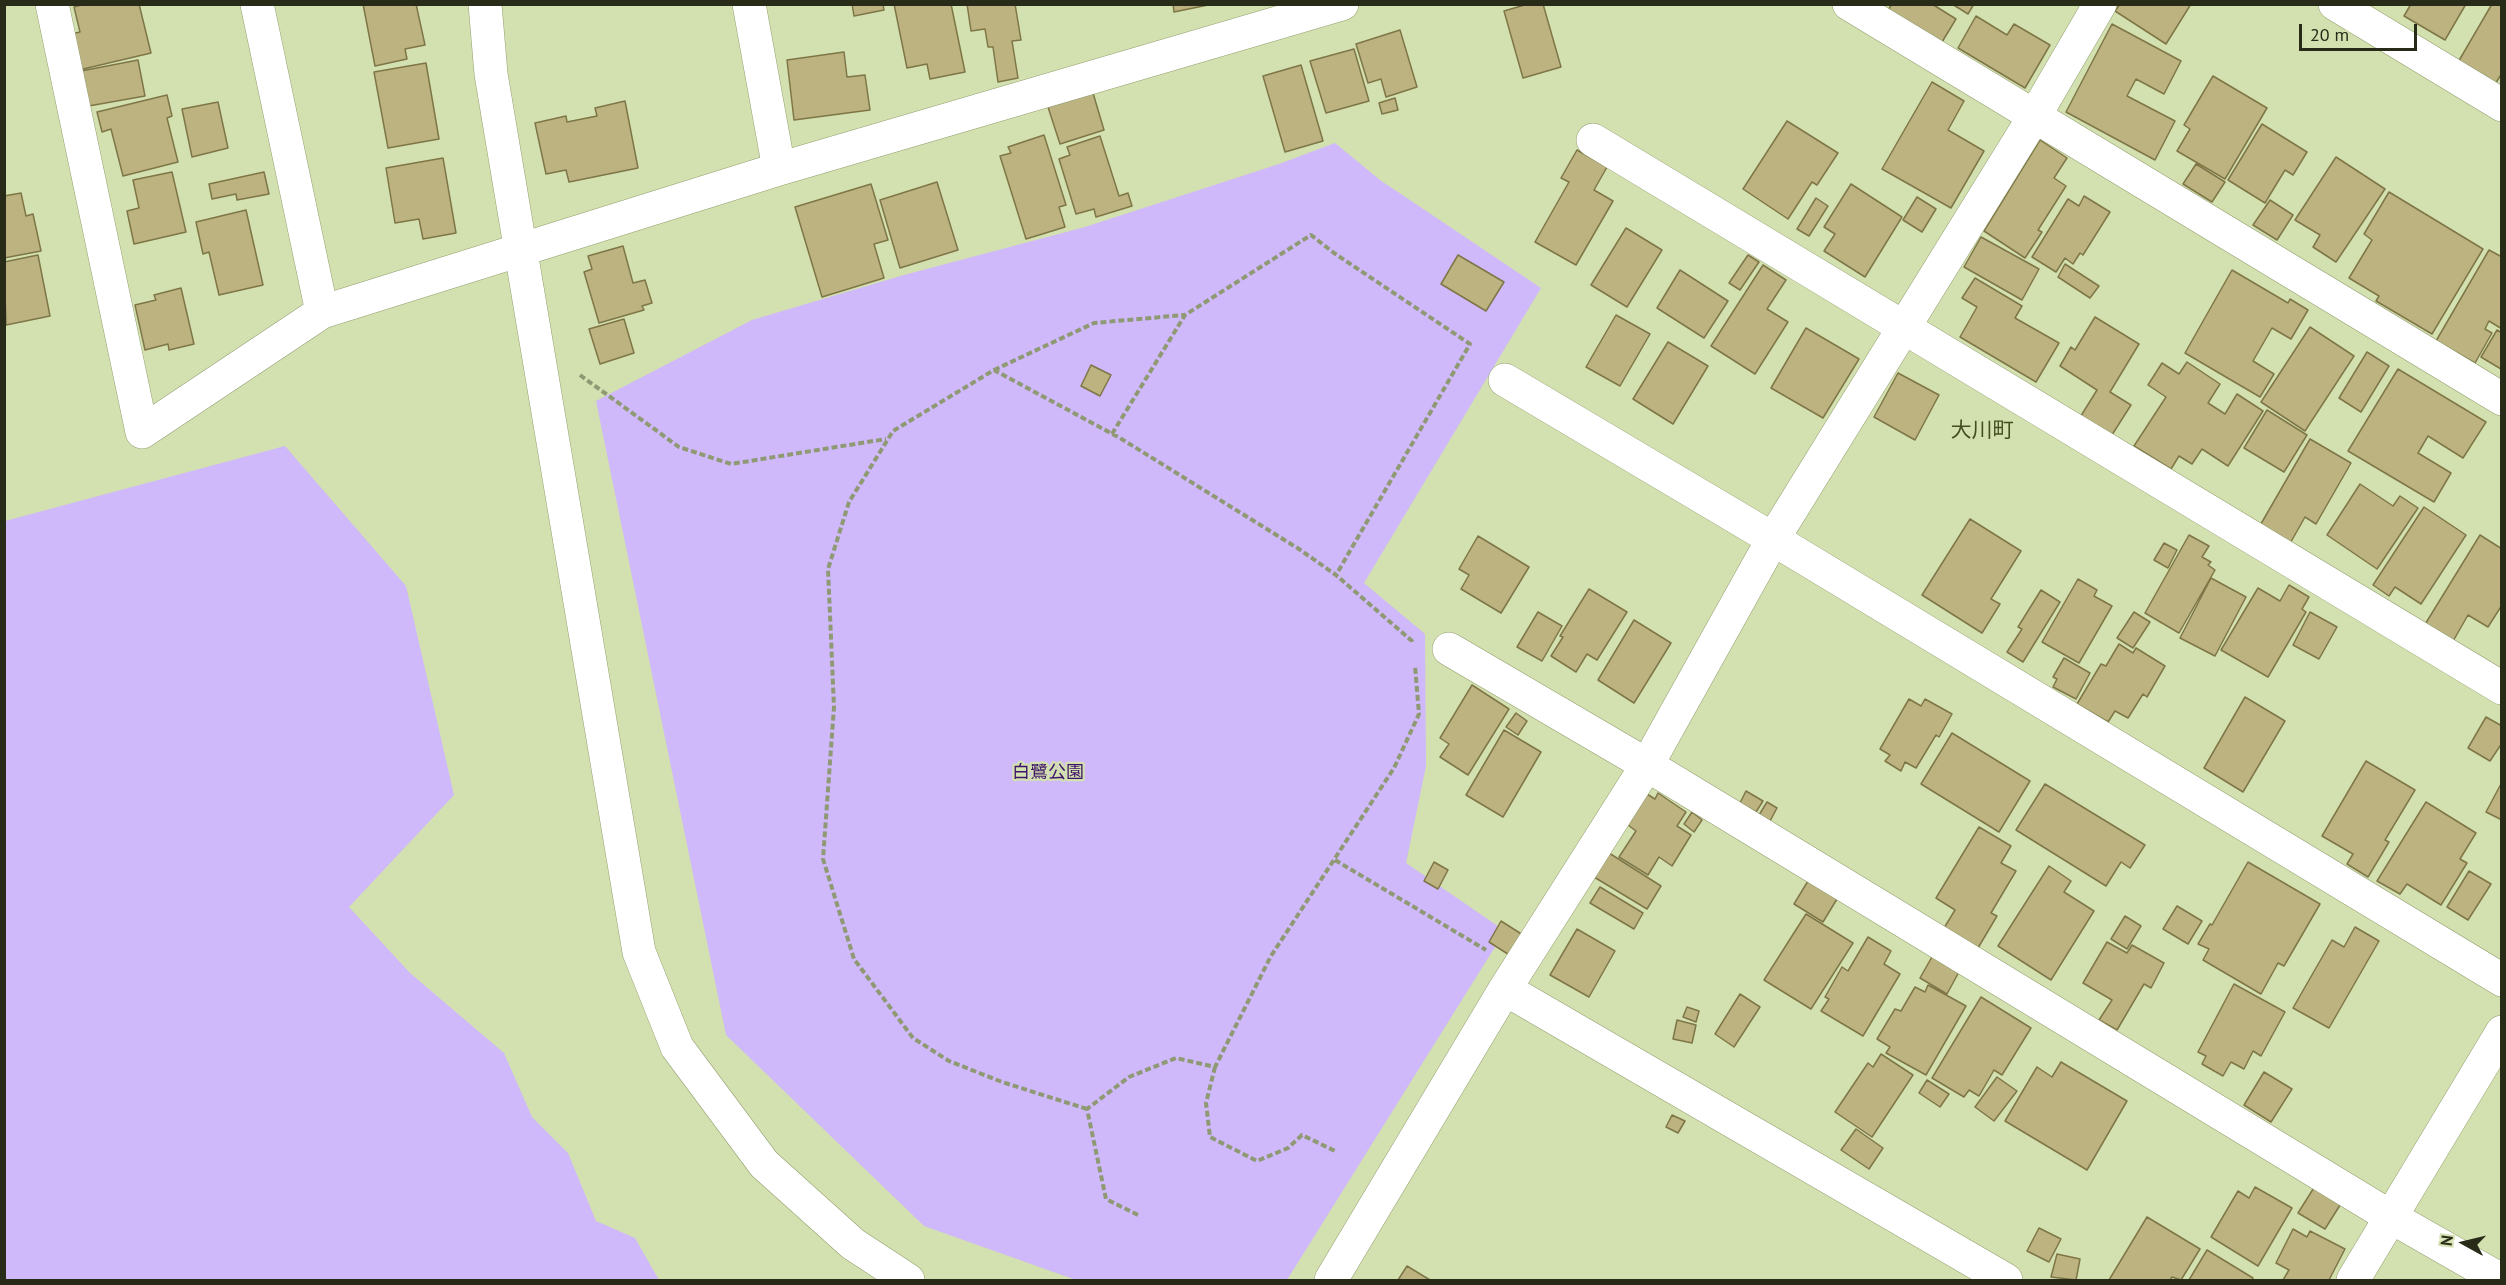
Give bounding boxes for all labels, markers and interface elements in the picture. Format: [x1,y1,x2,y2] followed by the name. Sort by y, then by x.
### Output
[2302,12,2420,50] scale bar
[2310,23,2349,46] text: 20 m
[1951,418,2013,444] district label: 大川町
[1012,762,1084,784] park label: 白鷺公園
[2434,1213,2494,1273] north arrow
[2436,1234,2457,1247] text: N

